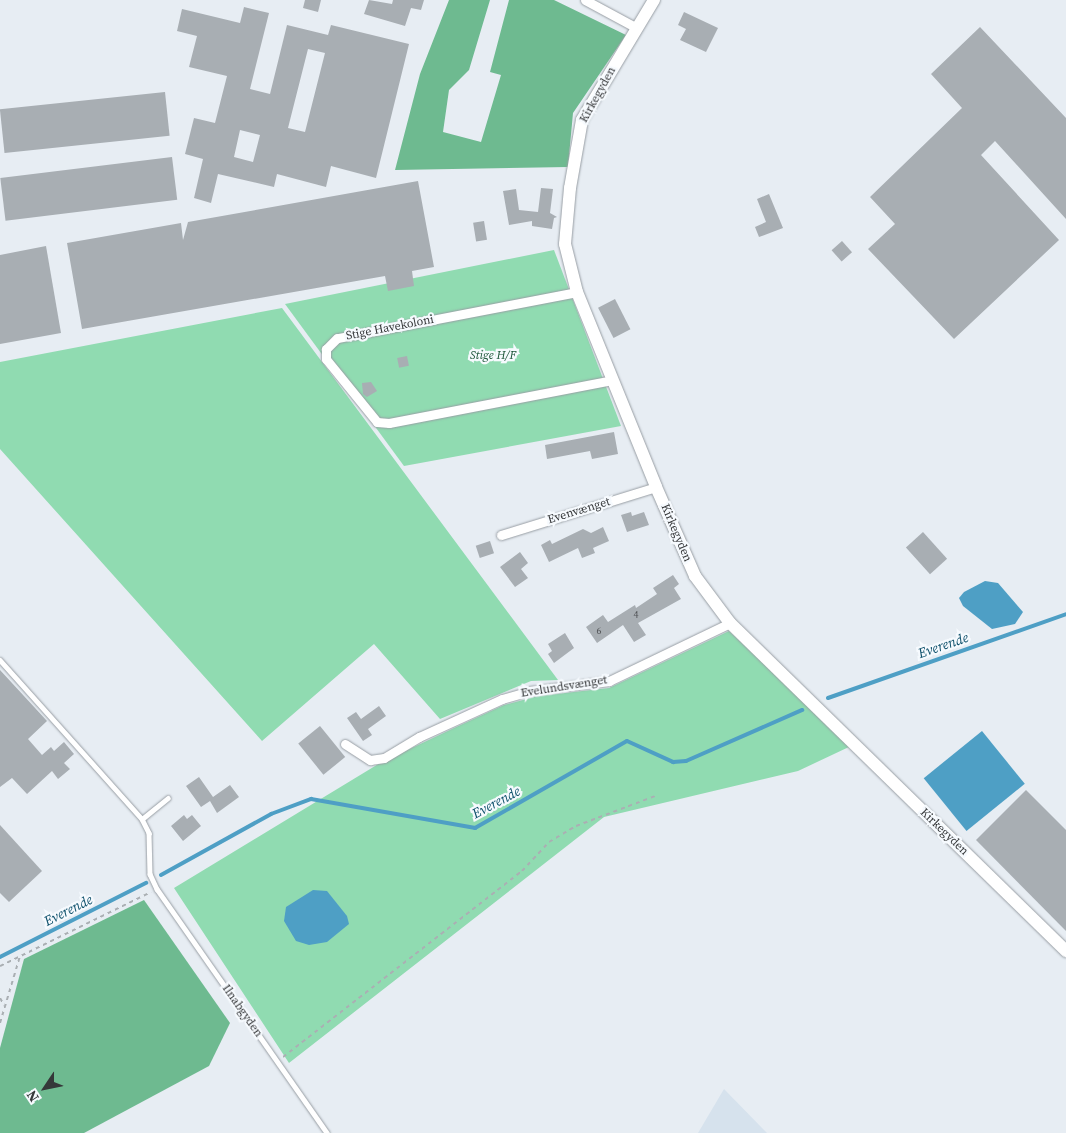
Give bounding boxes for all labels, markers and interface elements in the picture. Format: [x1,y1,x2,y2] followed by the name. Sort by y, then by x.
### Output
[577,65,619,125] street label: Kirkegyden
[345,312,435,344] street label: Stige Havekoloni
[470,349,516,363] park label: Stige H/F
[546,495,612,527] street label: Evenvænget
[657,502,695,564] street label: Kirkegyden
[634,609,638,621] house number: 4
[597,625,601,637] house number: 6
[916,629,970,661] water label: Everende
[520,673,608,701] street label: Evelundsvænget
[469,782,523,822] water label: Everende
[917,805,971,859] street label: Kirkegyden
[41,891,95,929] water label: Everende
[219,982,265,1040] street label: Ilnabgyden
[20,1063,70,1113] north arrow
[21,1087,44,1106] text: N

